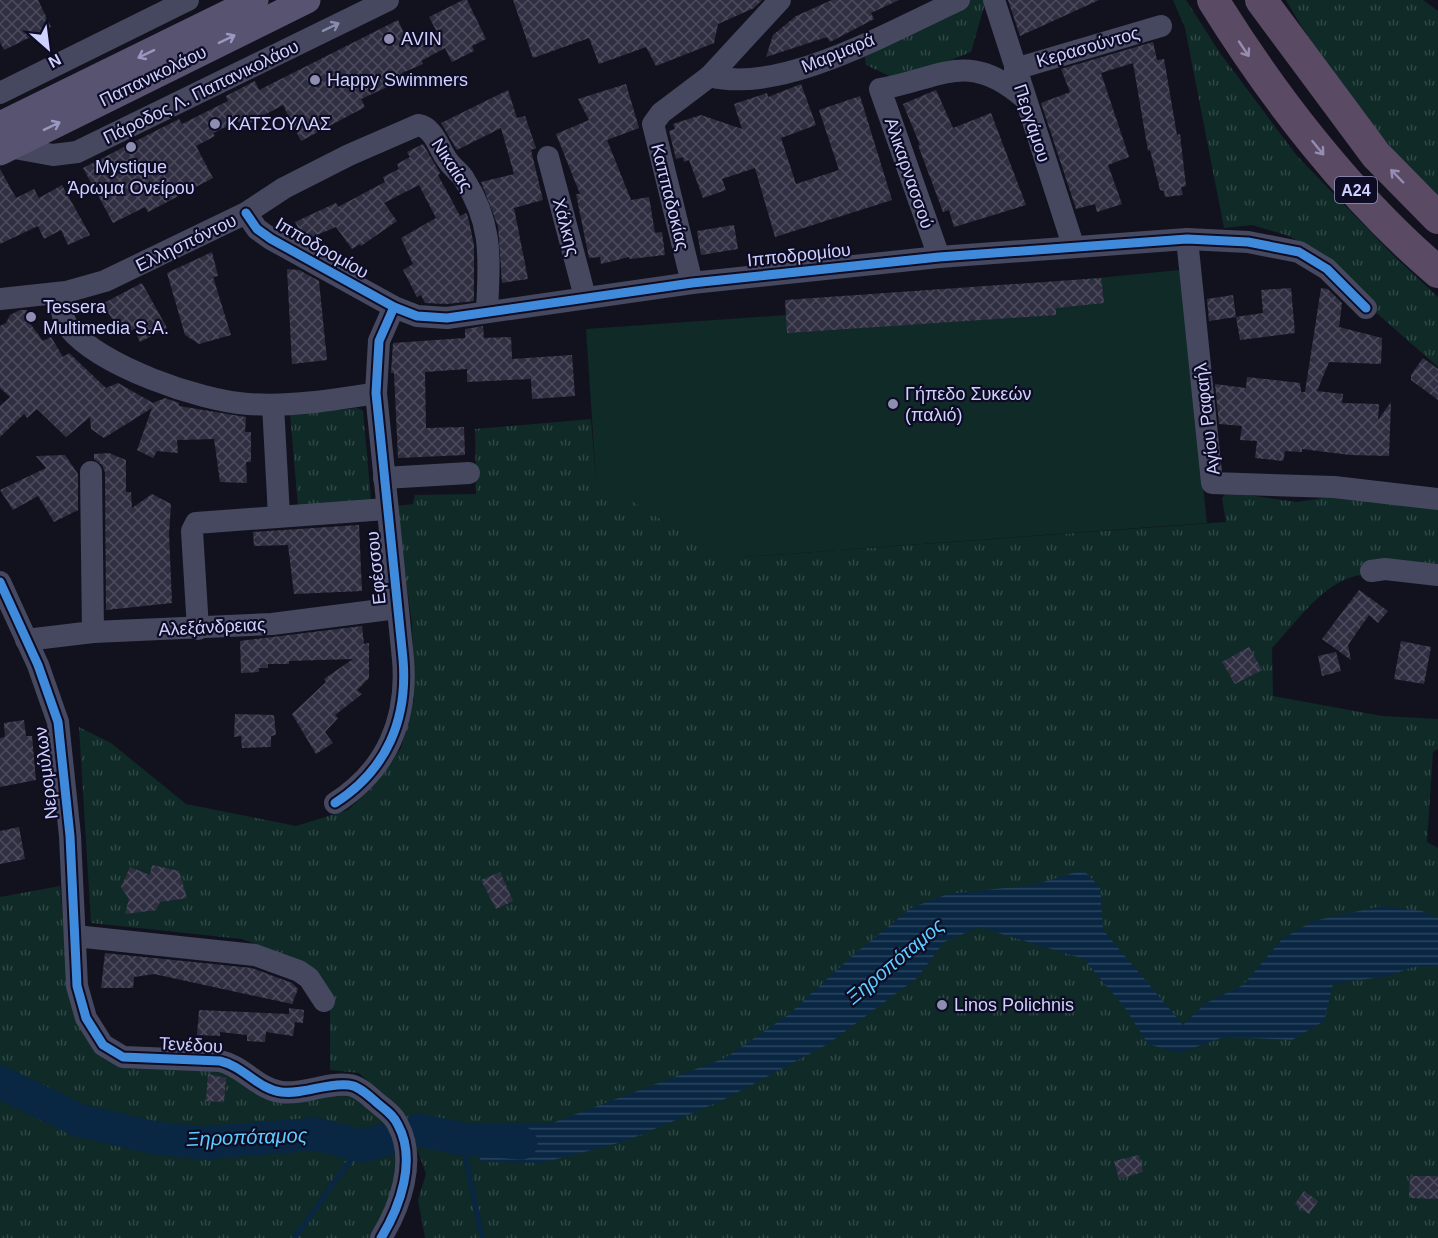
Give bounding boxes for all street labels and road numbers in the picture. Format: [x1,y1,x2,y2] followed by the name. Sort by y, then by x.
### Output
[1034,23,1142,71] street label: Κερασούντος
[799,29,877,77] street label: Μαρμαρά
[100,36,302,148] street label: Πάροδος Λ. Παπανικολάου
[96,41,210,111] street label: Παπανικολάου
[1010,81,1054,165] street label: Περγάμου
[881,115,937,231] street label: Αλικαρνασσού
[427,135,477,196] street label: Νικαίας
[647,142,693,253] street label: Καππαδοκίας
[1335,177,1377,203] road number: Α24
[549,196,583,258] street label: Χάλκης
[133,210,239,276] street label: Ελλησπόντου
[272,213,372,283] street label: Ιπποδρομίου
[746,240,852,270] street label: Ιπποδρομίου
[1190,362,1224,476] street label: Αγίου Ραφαήλ
[362,530,390,606] street label: Εφέσσου
[158,614,266,640] street label: Αλεξάνδρειας
[30,725,62,821] street label: Νερομύλων
[159,1033,223,1057] street label: Τενέδου

